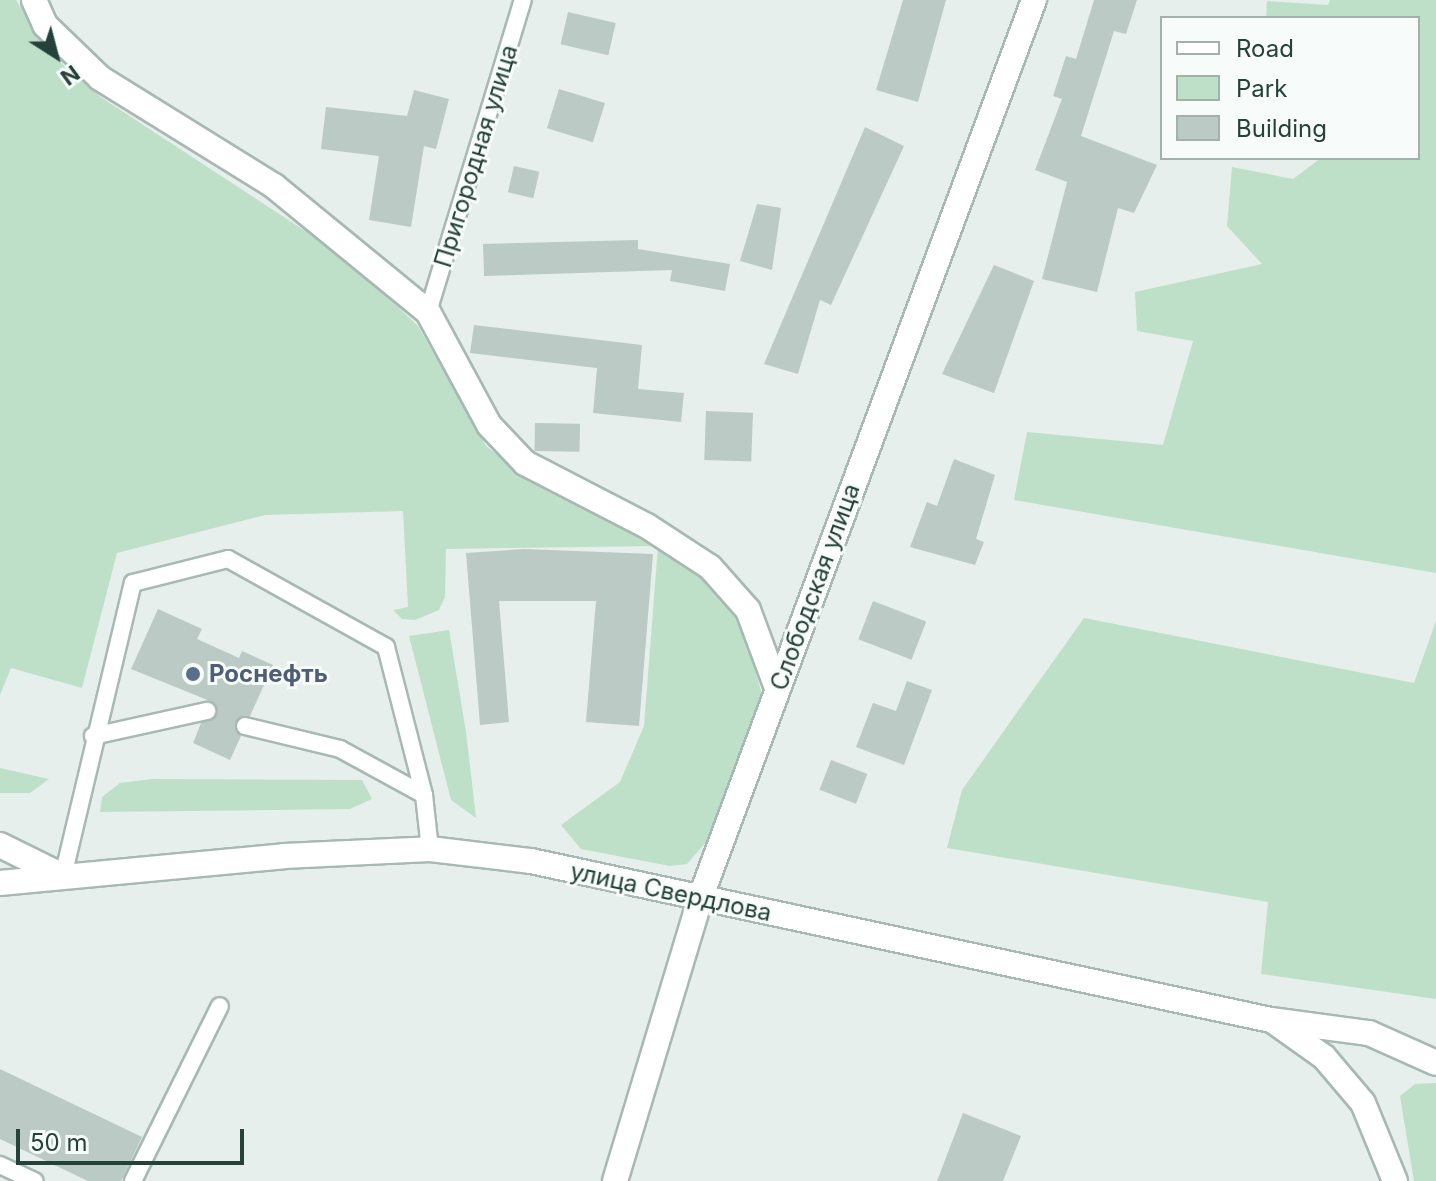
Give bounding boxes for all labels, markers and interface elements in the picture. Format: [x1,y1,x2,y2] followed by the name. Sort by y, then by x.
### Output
[16,16,96,96] north arrow
[1160,16,1420,160] legend
[1236,34,1294,63] text: Road
[428,41,524,271] street label: Пригородная улица
[56,60,85,91] text: N
[1236,74,1287,103] text: Park
[1236,114,1327,143] text: Building
[764,480,866,694] street label: Слободская улица
[209,660,328,688] place label: Роснефть
[184,665,202,683] marker: Роснефть
[568,857,774,927] street label: улица Свердлова
[20,1113,248,1163] scale bar
[30,1128,88,1157] text: 50 m

